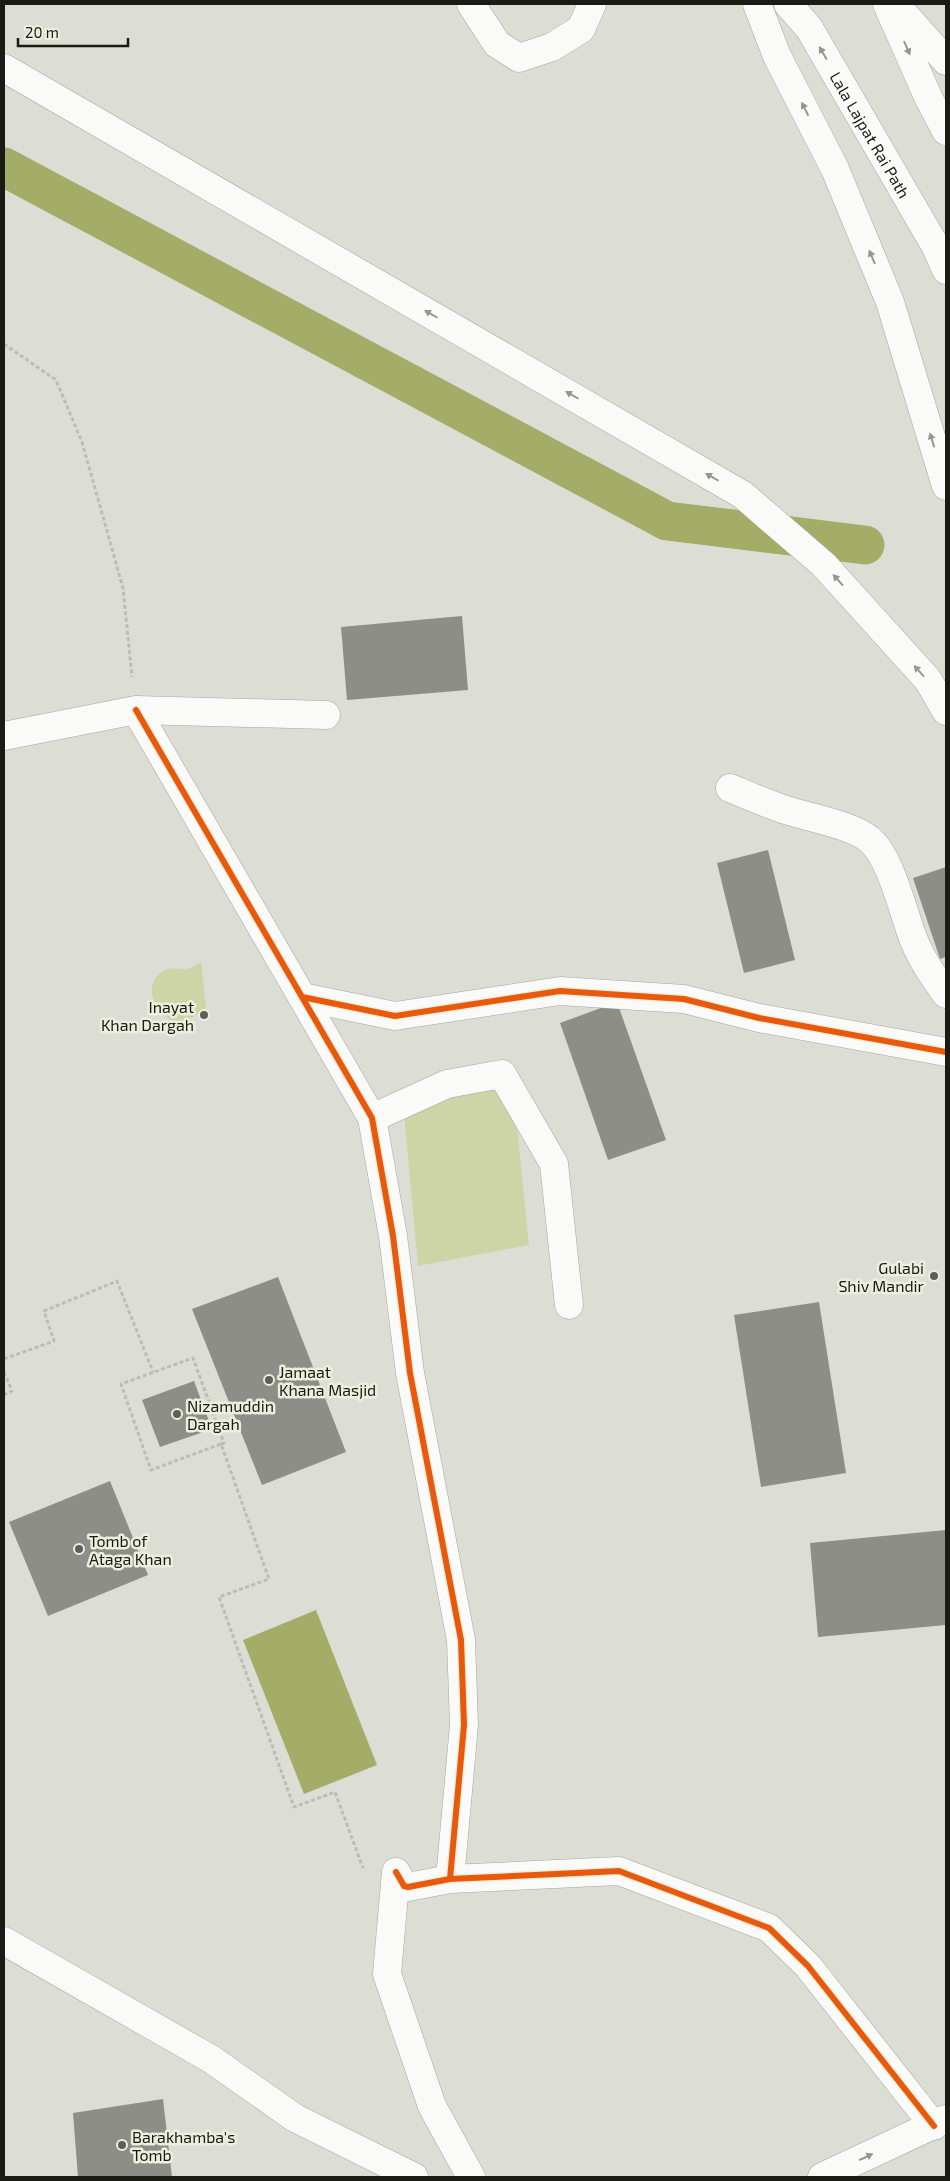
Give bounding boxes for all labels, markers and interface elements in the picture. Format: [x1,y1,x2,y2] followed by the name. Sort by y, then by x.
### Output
[18,15,128,47] scale bar
[25,23,59,41] text: 20 m
[903,41,911,55] one-way arrow
[819,47,828,60] one-way arrow
[827,68,915,201] street label: Lala Lajpat Rai Path
[800,102,809,117] one-way arrow
[867,250,875,264] one-way arrow
[425,310,438,319] one-way arrow
[565,391,579,400] one-way arrow
[928,432,936,447] one-way arrow
[706,473,719,482] one-way arrow
[832,573,843,586] one-way arrow
[914,664,925,677] one-way arrow
[101,997,194,1034] place label: Inayat Khan Dargah
[198,1009,210,1021] marker: Inayat Khan Dargah
[838,1258,925,1295] place label: Gulabi Shiv Mandir
[928,1270,940,1282] marker: Gulabi Shiv Mandir
[279,1362,376,1400] place label: Jamaat Khana Masjid
[263,1374,275,1386] marker: Jamaat Khana Masjid
[187,1396,274,1433] place label: Nizamuddin Dargah
[171,1408,183,1420] marker: Nizamuddin Dargah
[89,1531,172,1568] place label: Tomb of Ataga Khan
[73,1543,85,1555] marker: Tomb of Ataga Khan
[132,2127,235,2164] place label: Barakhamba's Tomb
[116,2139,128,2151] marker: Barakhamba's Tomb
[859,2153,873,2161] one-way arrow

